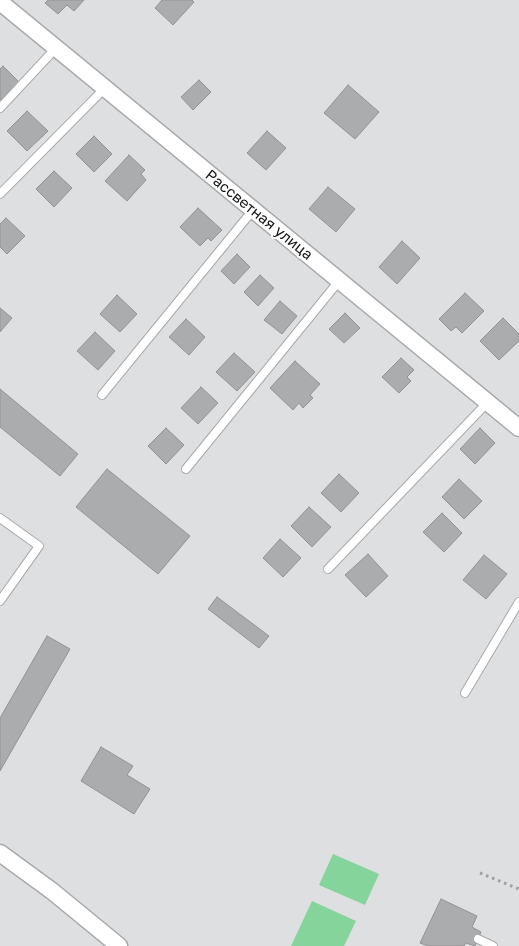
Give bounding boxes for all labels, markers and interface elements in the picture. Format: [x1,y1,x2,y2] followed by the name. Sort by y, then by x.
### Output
[202,166,316,264] street label: Рассветная улица

